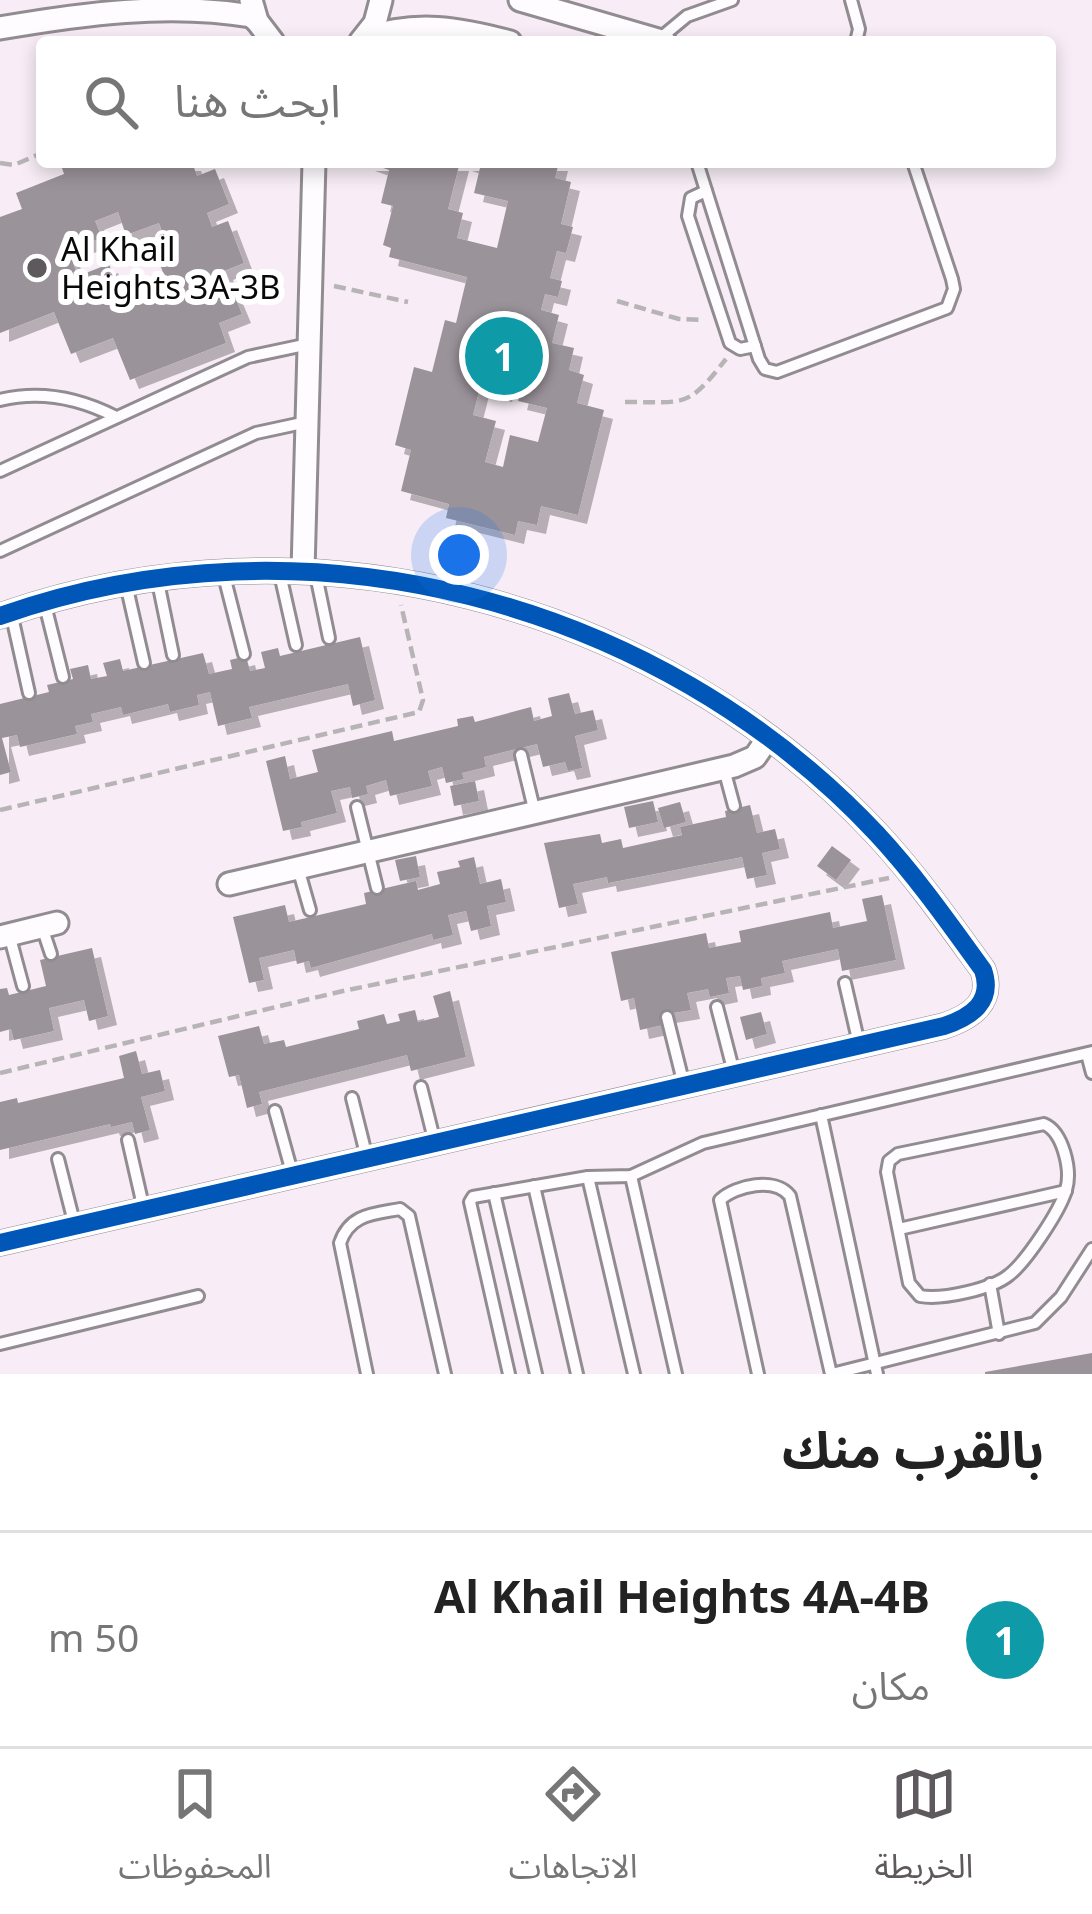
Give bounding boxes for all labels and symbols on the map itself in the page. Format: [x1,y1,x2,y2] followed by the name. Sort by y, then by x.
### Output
[61,216,280,323] place label: Al Khail Heights 3A-3B
[24,255,50,281] marker: Al Khail Heights 3A-3B
[465,311,543,401] pin: 1
[429,525,489,585] your location

